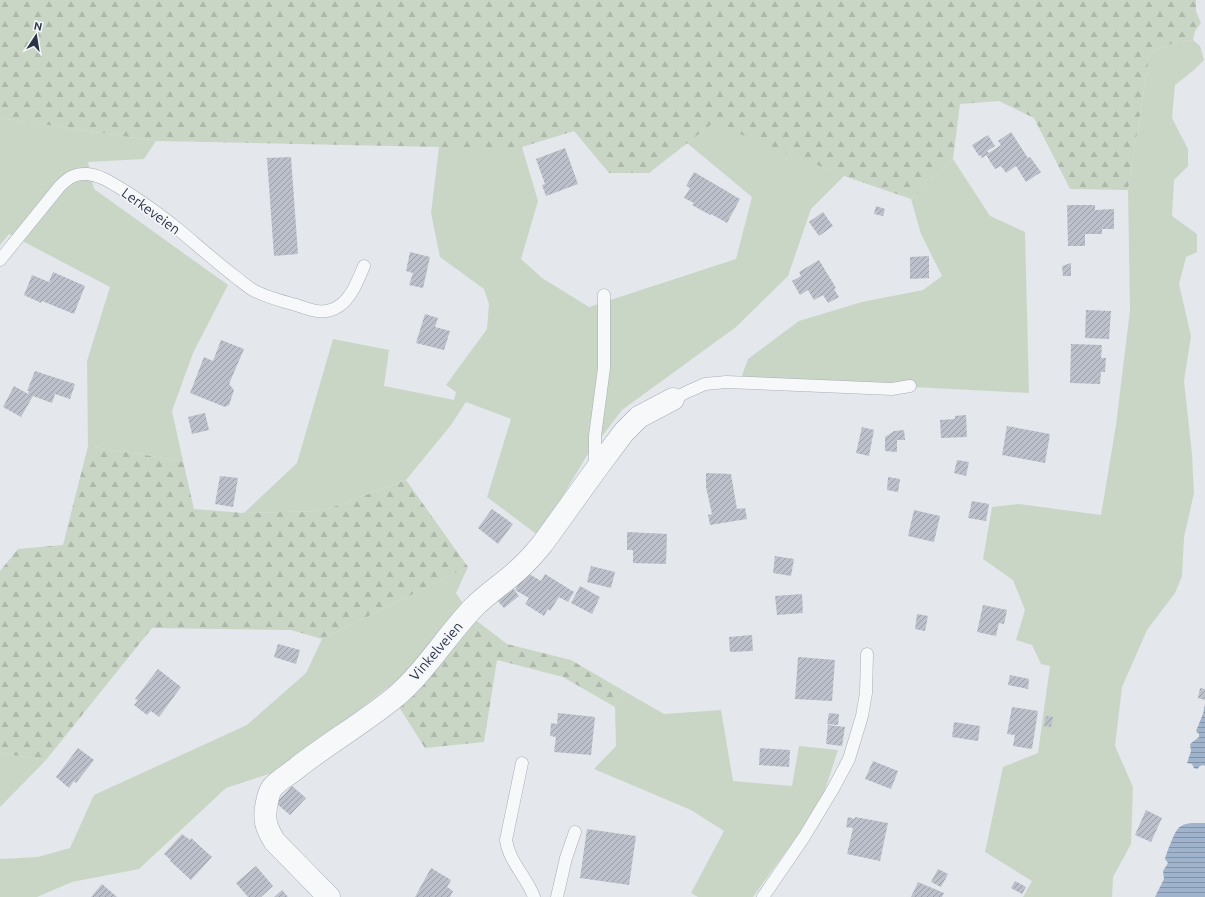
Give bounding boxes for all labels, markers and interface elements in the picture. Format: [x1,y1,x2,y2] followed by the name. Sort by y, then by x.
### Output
[16,16,56,56] north arrow
[33,19,43,33] text: N
[119,184,183,238] street label: Lerkeveien
[406,618,466,684] street label: Vinkelveien

